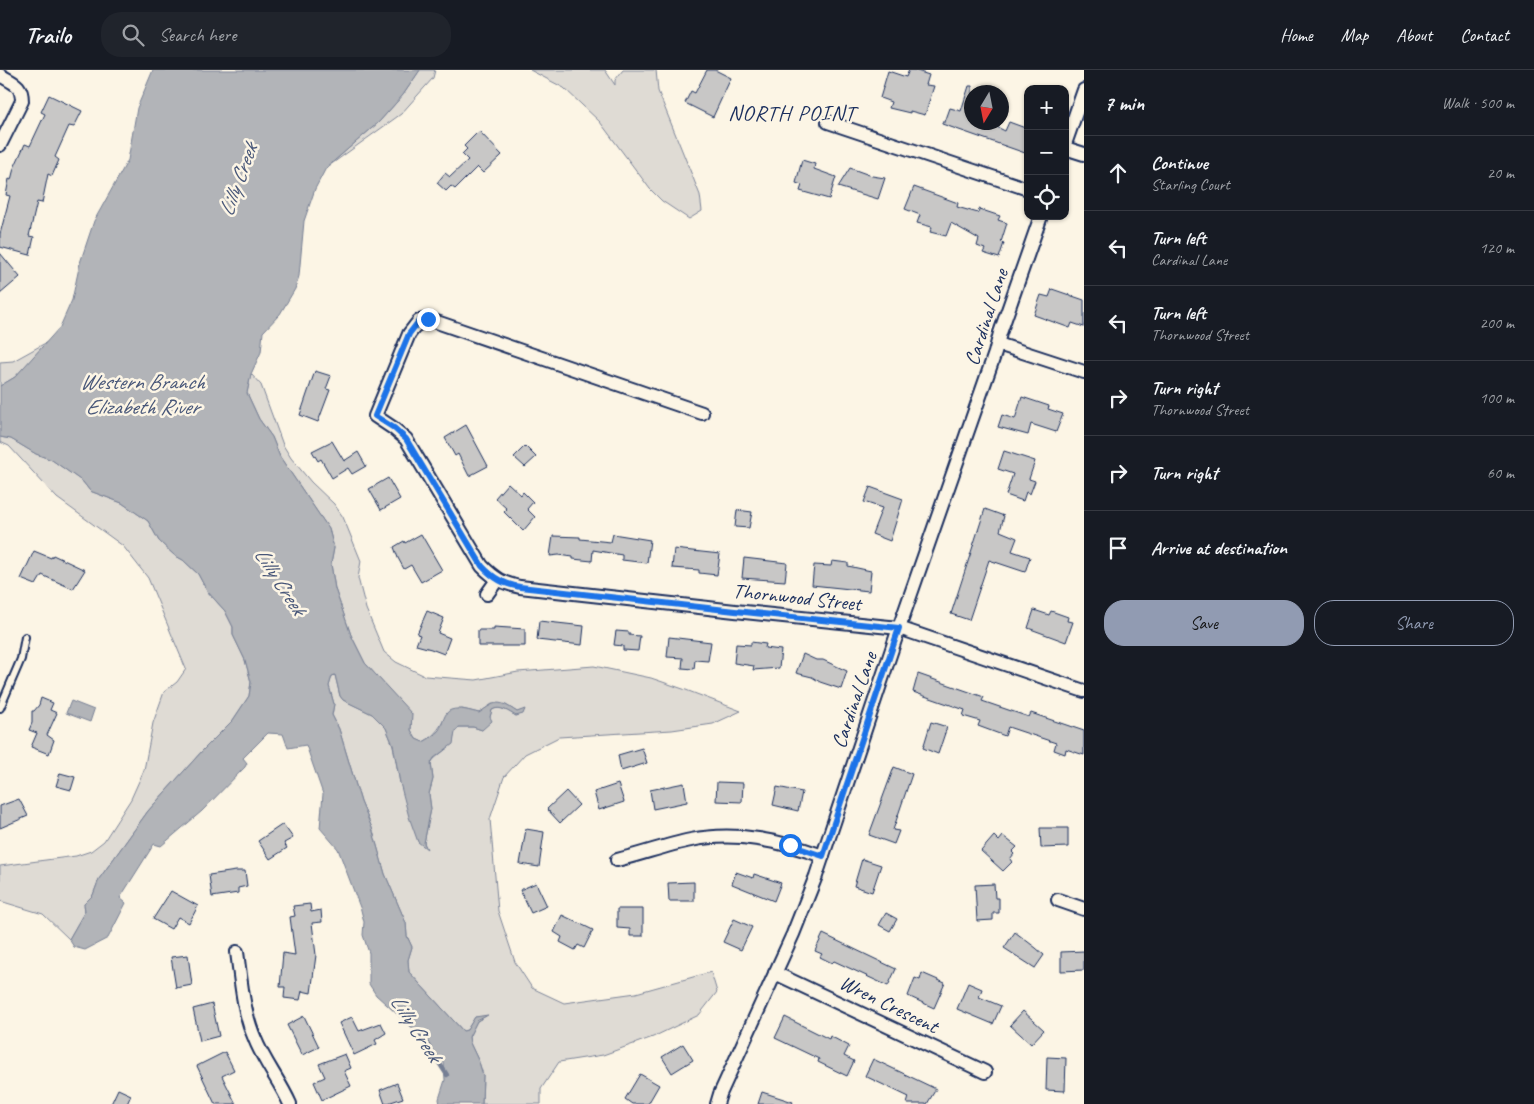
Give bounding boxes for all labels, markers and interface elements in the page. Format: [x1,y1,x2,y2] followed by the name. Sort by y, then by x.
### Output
[101,12,451,57] search box
[25,20,71,50] text: Trailo
[119,21,147,49] icon: search
[159,23,236,47] text: Search here
[1280,24,1313,46] text: Home
[1341,24,1368,46] text: Map
[1396,24,1432,46] text: About
[1460,24,1509,46] text: Contact
[964,85,1009,130] north arrow
[1024,85,1069,220] map controls
[1024,85,1069,130] button: +
[1104,90,1144,116] text: 7 min
[1442,93,1514,113] text: Walk · 500 m
[728,99,860,127] district label: NORTH POINT
[1024,130,1069,175] button: −
[212,136,265,220] water label: Lilly Creek
[1151,151,1208,175] text: Continue
[1104,159,1132,187] icon: ahead
[1487,163,1514,183] text: 20 m
[1024,175,1069,220] button: locate
[1151,175,1230,195] text: Starling Court
[1151,226,1206,250] text: Turn left
[1104,234,1132,262] icon: left
[1480,238,1514,258] text: 120 m
[1151,250,1227,270] text: Cardinal Lane
[958,264,1014,369] street label: Cardinal Lane
[1151,301,1206,325] text: Turn left
[417,308,440,331] route end
[1104,309,1132,337] icon: left
[1480,313,1514,333] text: 200 m
[1151,325,1249,345] text: Thornwood Street
[80,368,206,421] water label: Western Branch Elizabeth River
[1151,376,1218,400] text: Turn right
[1104,384,1132,412] icon: right
[1480,388,1514,408] text: 100 m
[1151,400,1249,420] text: Thornwood Street
[1104,459,1132,487] icon: right
[1151,461,1218,485] text: Turn right
[1487,463,1514,483] text: 60 m
[1104,534,1132,562] icon: arrive
[1151,536,1287,560] text: Arrive at destination
[248,542,314,623] water label: Lilly Creek
[732,577,864,617] street label: Thornwood Street
[1104,600,1304,646] button: Save
[1314,600,1514,646] button: Share
[825,647,883,751] street label: Cardinal Lane
[779,834,802,857] route start
[836,969,944,1040] street label: Wren Crescent
[384,989,450,1070] water label: Lilly Creek

